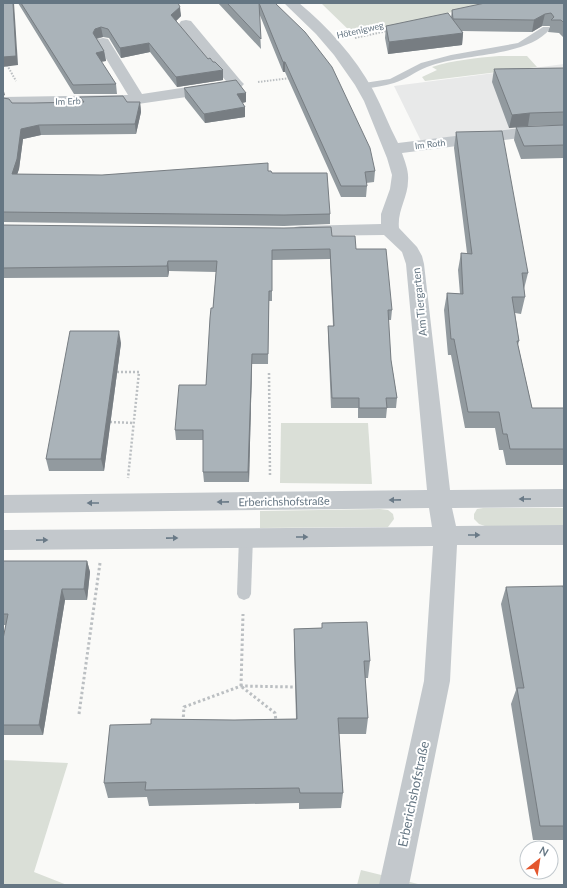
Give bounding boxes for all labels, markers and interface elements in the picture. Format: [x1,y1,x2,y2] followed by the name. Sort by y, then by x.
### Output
[335,19,385,41] street label: Hötenigweg
[55,95,81,107] street label: Im Erb
[414,137,446,151] street label: Im Roth
[409,267,429,337] street label: Am Tiergarten
[238,494,330,508] street label: Erberichshofstraße
[518,496,531,502] one-way arrow
[388,497,401,503] one-way arrow
[216,499,229,505] one-way arrow
[86,500,99,506] one-way arrow
[468,532,480,539] one-way arrow
[296,534,309,540] one-way arrow
[166,535,179,541] one-way arrow
[36,537,49,543] one-way arrow
[394,739,432,848] street label: Erberichshofstraße
[519,840,559,880] north arrow
[537,843,551,859] text: N

